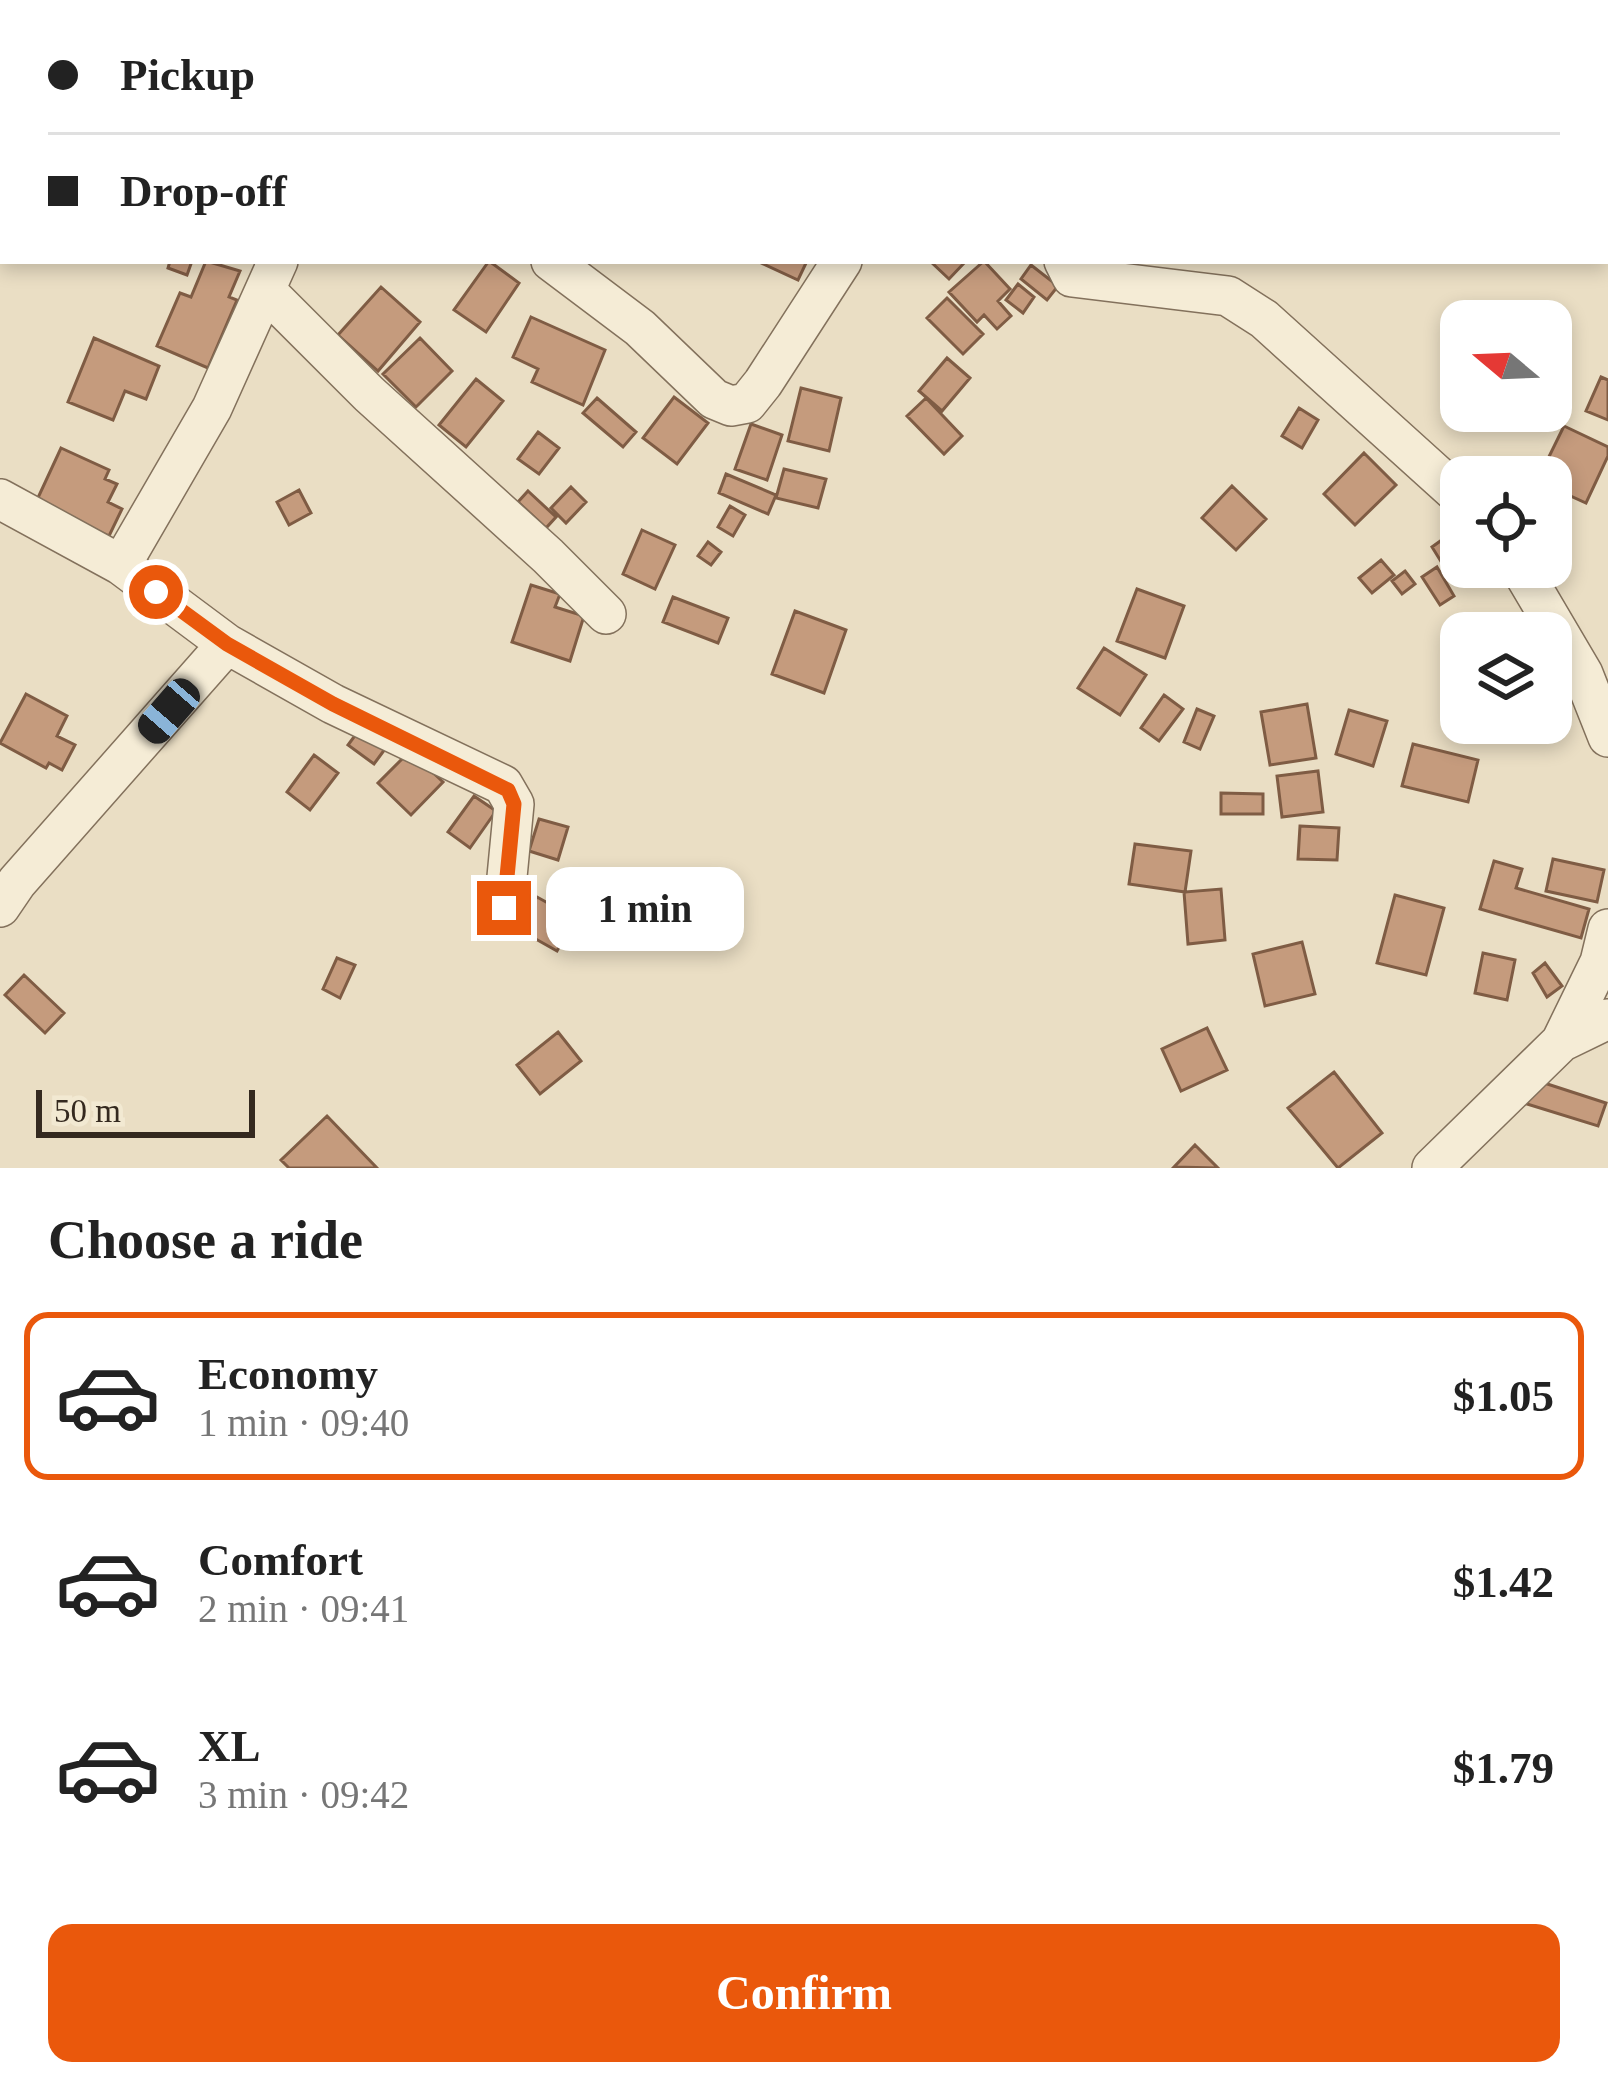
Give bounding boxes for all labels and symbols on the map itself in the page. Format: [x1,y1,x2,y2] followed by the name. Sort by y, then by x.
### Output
[1440,300,1572,432] north arrow
[129,565,183,619] route start
[132,672,206,750] car
[546,866,744,950] callout: 1 min
[477,881,531,935] route end
[36,1084,255,1137] scale bar

